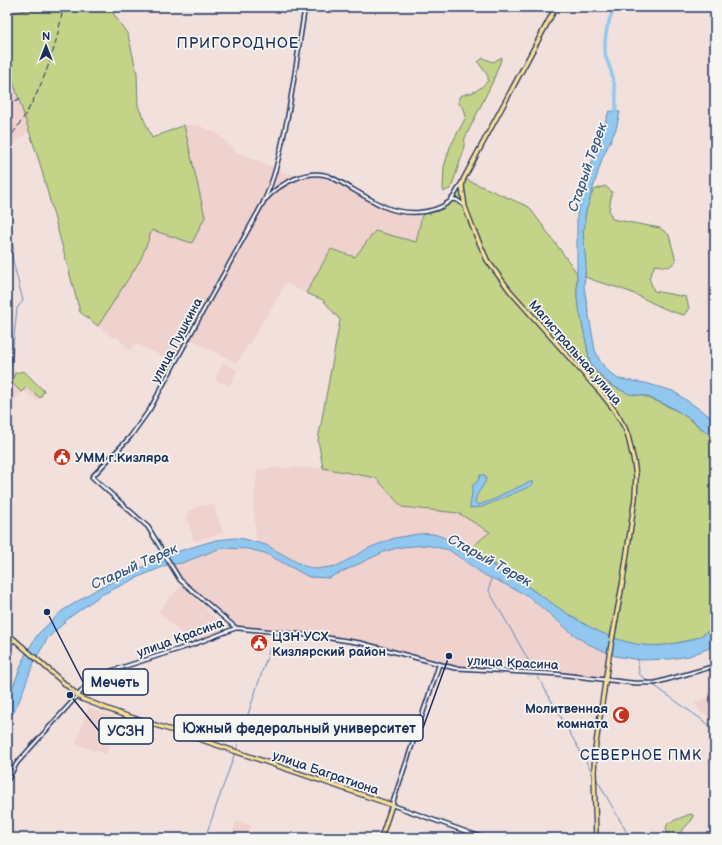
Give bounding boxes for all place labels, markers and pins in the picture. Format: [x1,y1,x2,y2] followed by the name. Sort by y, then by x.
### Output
[52,447,72,467] public building icon: УММ г.Кизляра
[75,450,169,466] place label: УММ г.Кизляра
[272,629,386,660] place label: ЦЗН УСХ Кизлярский район
[249,633,269,653] public building icon: ЦЗН УСХ Кизлярский район
[83,669,148,695] callout: Мечеть
[525,701,608,732] place label: Молитвенная комната
[611,705,631,725] mosque icon: Молитвенная комната
[174,715,423,741] callout: Южный федеральный университет
[99,718,153,744] callout: УСЗН

